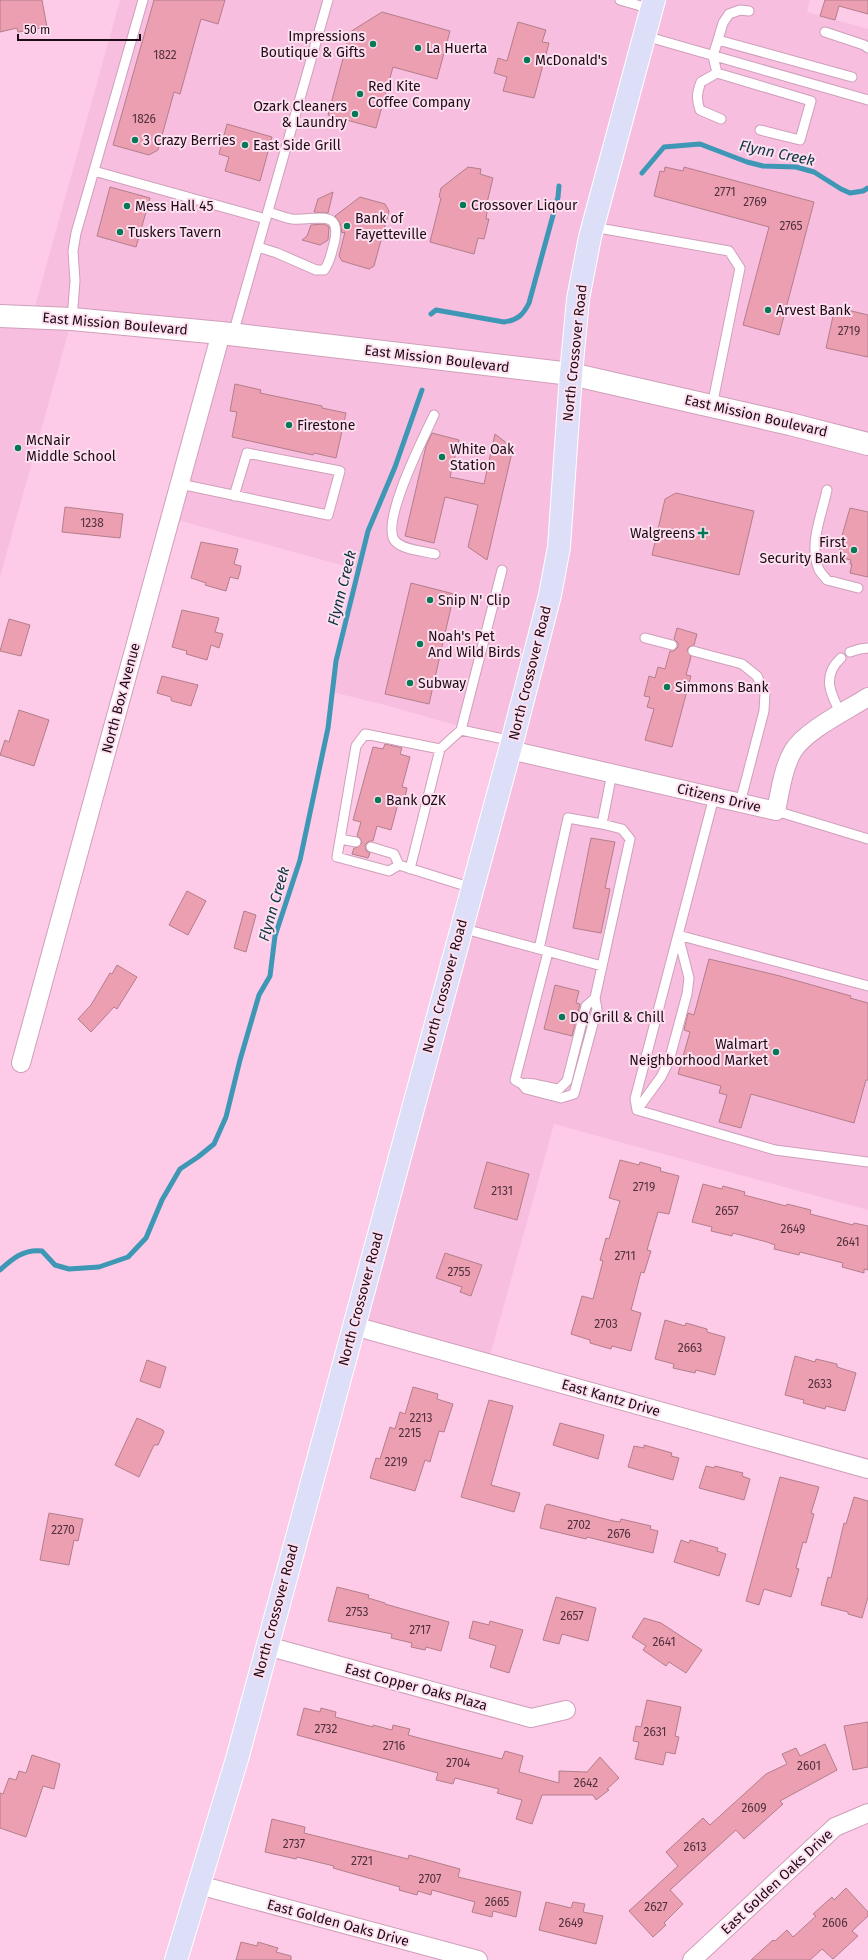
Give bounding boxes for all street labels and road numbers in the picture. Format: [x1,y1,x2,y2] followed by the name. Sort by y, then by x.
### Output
[559,284,591,422] street label: North Crossover Road
[42,309,188,339] street label: East Mission Boulevard
[364,342,510,376] street label: East Mission Boulevard
[683,391,829,441] street label: East Mission Boulevard
[505,604,555,742] street label: North Crossover Road
[98,641,144,755] street label: North Box Avenue
[675,780,763,816] street label: Citizens Drive
[419,917,471,1055] street label: North Crossover Road
[335,1230,387,1368] street label: North Crossover Road
[560,1376,662,1420] street label: East Kantz Drive
[250,1542,302,1680] street label: North Crossover Road
[343,1660,489,1714] street label: East Copper Oaks Plaza
[718,1826,836,1938] street label: East Golden Oaks Drive
[265,1896,411,1950] street label: East Golden Oaks Drive

